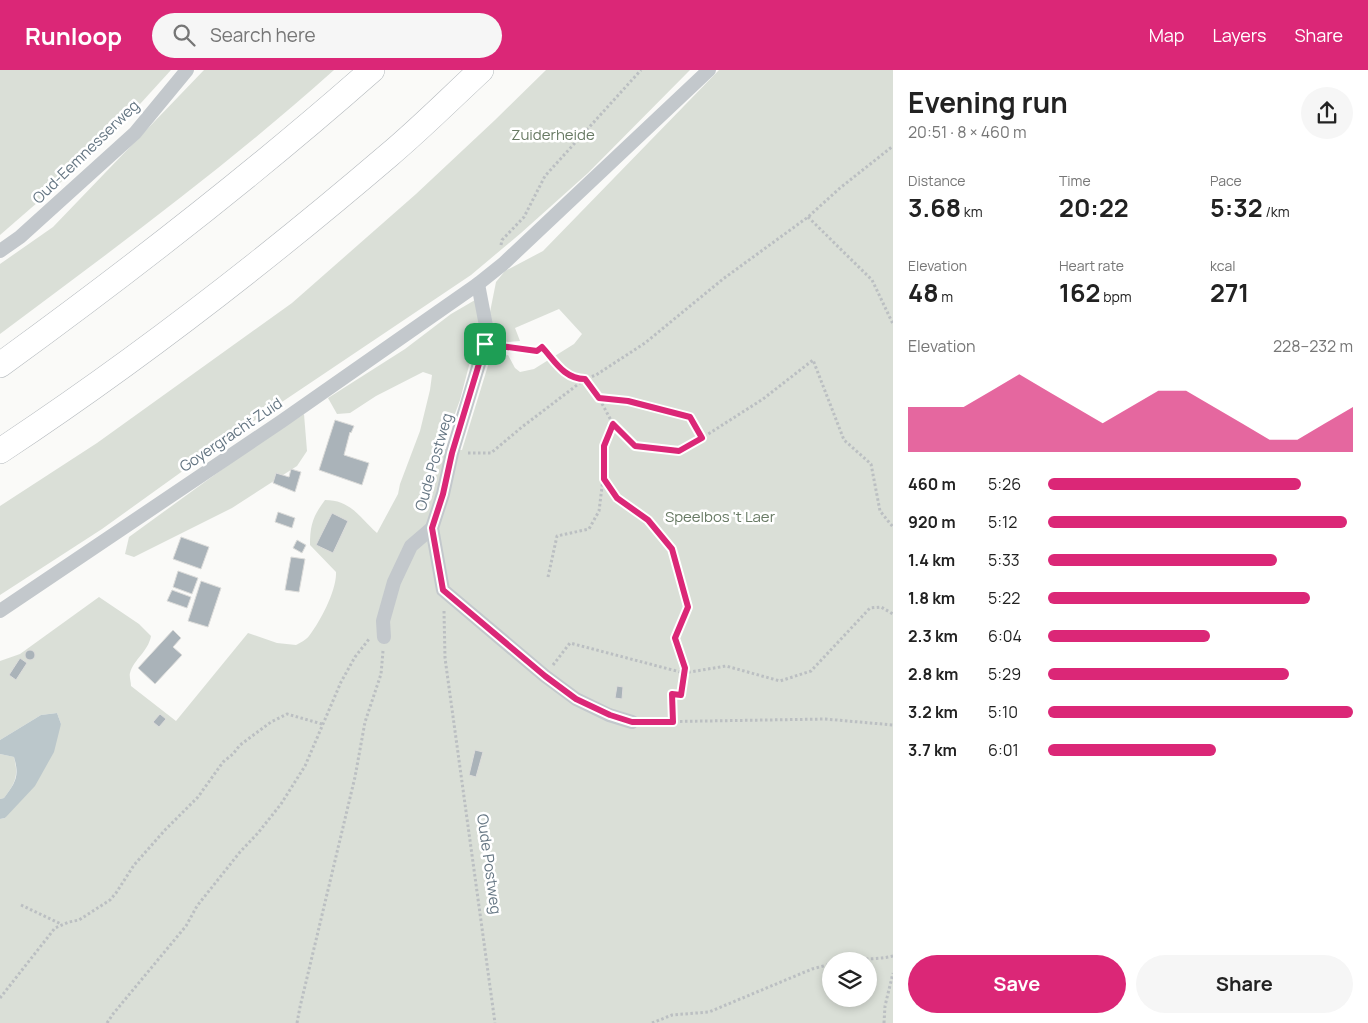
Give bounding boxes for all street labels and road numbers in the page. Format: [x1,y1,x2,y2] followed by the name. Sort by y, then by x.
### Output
[28,95,144,208] street label: Oud-Eemnesserweg
[175,392,286,477] street label: Goyergracht Zuid
[410,410,458,513] street label: Oude Postweg
[472,812,507,915] street label: Oude Postweg

